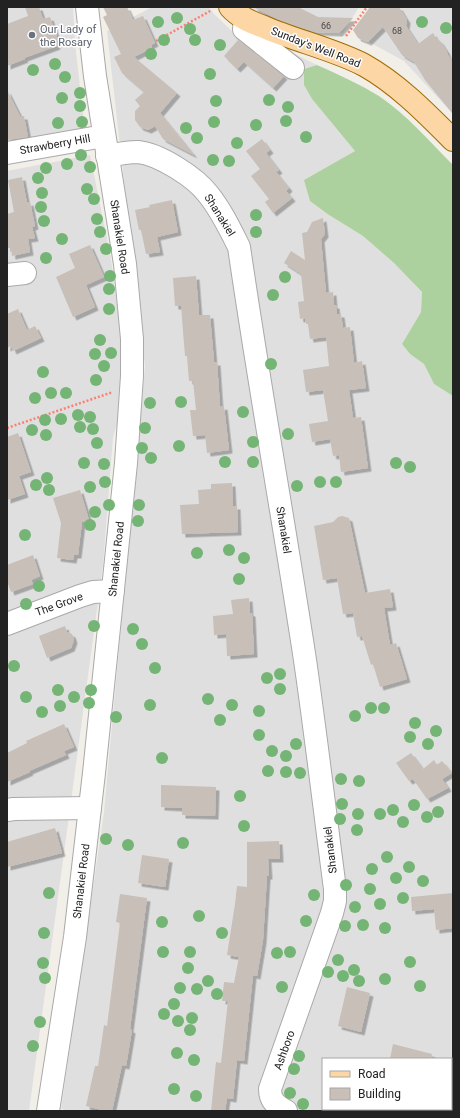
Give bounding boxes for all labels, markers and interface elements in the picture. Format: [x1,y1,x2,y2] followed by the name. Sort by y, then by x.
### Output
[321,21,331,31] house number: 66
[40,23,96,49] place label: Our Lady of the Rosary
[269,24,362,71] street label: Sunday's Well Road
[392,26,402,36] house number: 68
[27,30,37,40] marker: Our Lady of the Rosary
[19,132,91,157] street label: Strawberry Hill
[202,192,238,239] street label: Shanakiel
[107,199,132,275] street label: Shanakiel Road
[273,506,294,554] street label: Shanakiel
[106,521,127,597] street label: Shanakiel Road
[34,590,85,619] street label: The Grove
[321,826,340,874] street label: Shanakiel
[70,843,93,919] street label: Shanakiel Road
[271,1029,298,1072] street label: Ashboro
[322,1058,452,1110] legend
[358,1067,386,1081] text: Road
[358,1087,401,1101] text: Building

